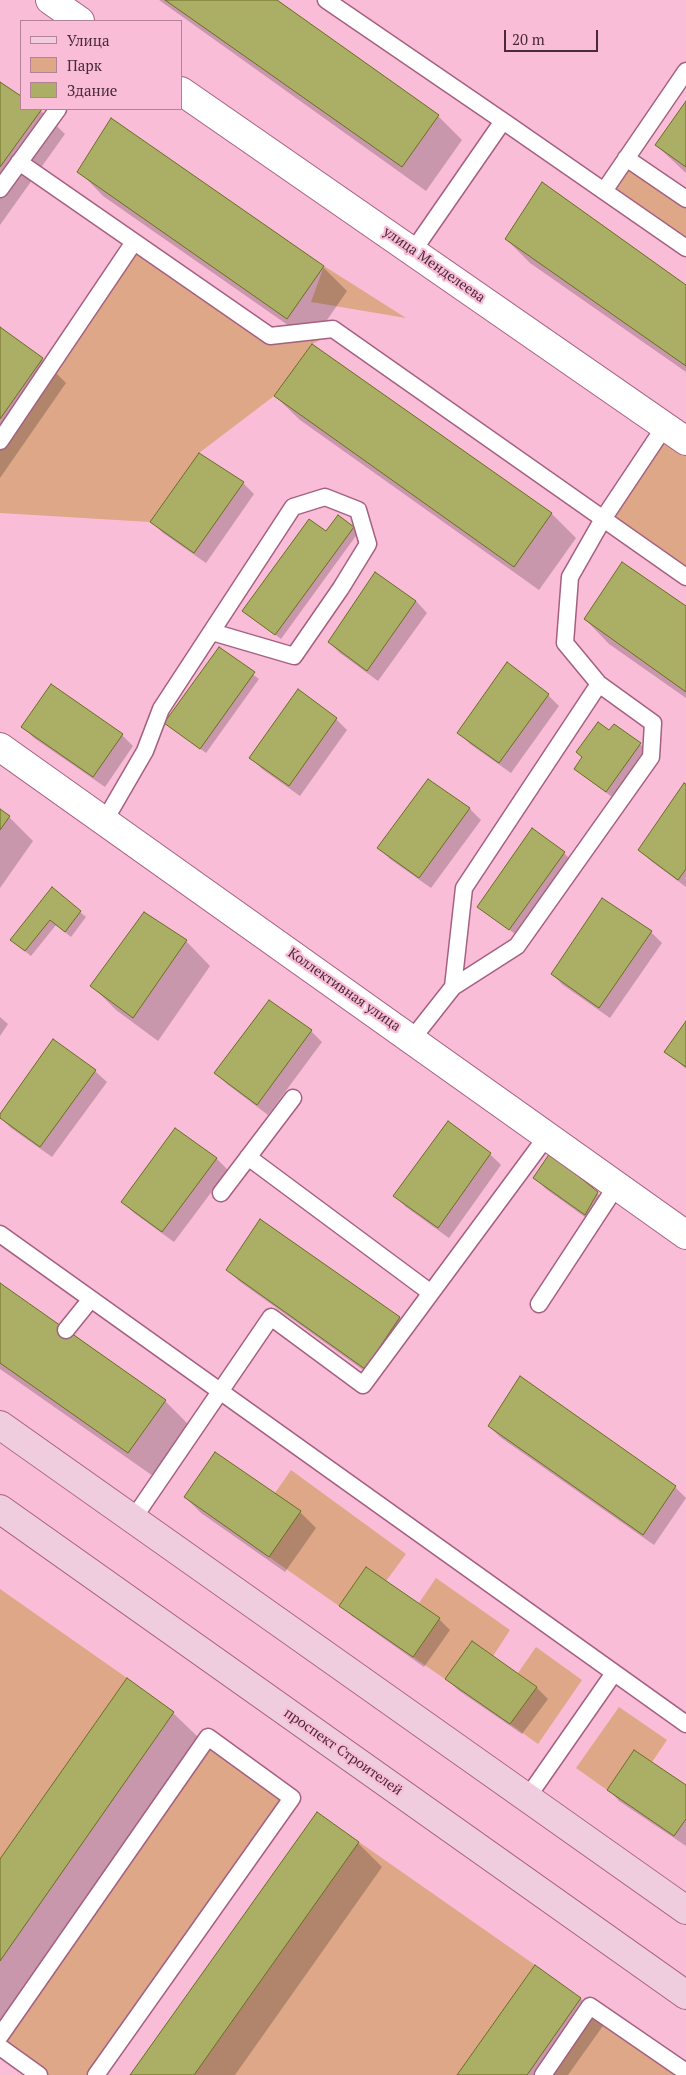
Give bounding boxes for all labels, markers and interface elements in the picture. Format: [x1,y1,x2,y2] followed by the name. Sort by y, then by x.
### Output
[20,20,182,110] legend
[506,20,600,52] scale bar
[512,29,545,49] text: 20 m
[67,30,110,50] text: Улица
[67,55,102,75] text: Парк
[67,80,117,100] text: Здание
[380,224,488,306] street label: улица Менделеева
[284,945,404,1035] street label: Коллективная улица
[281,1705,405,1799] street label: проспект Строителей

